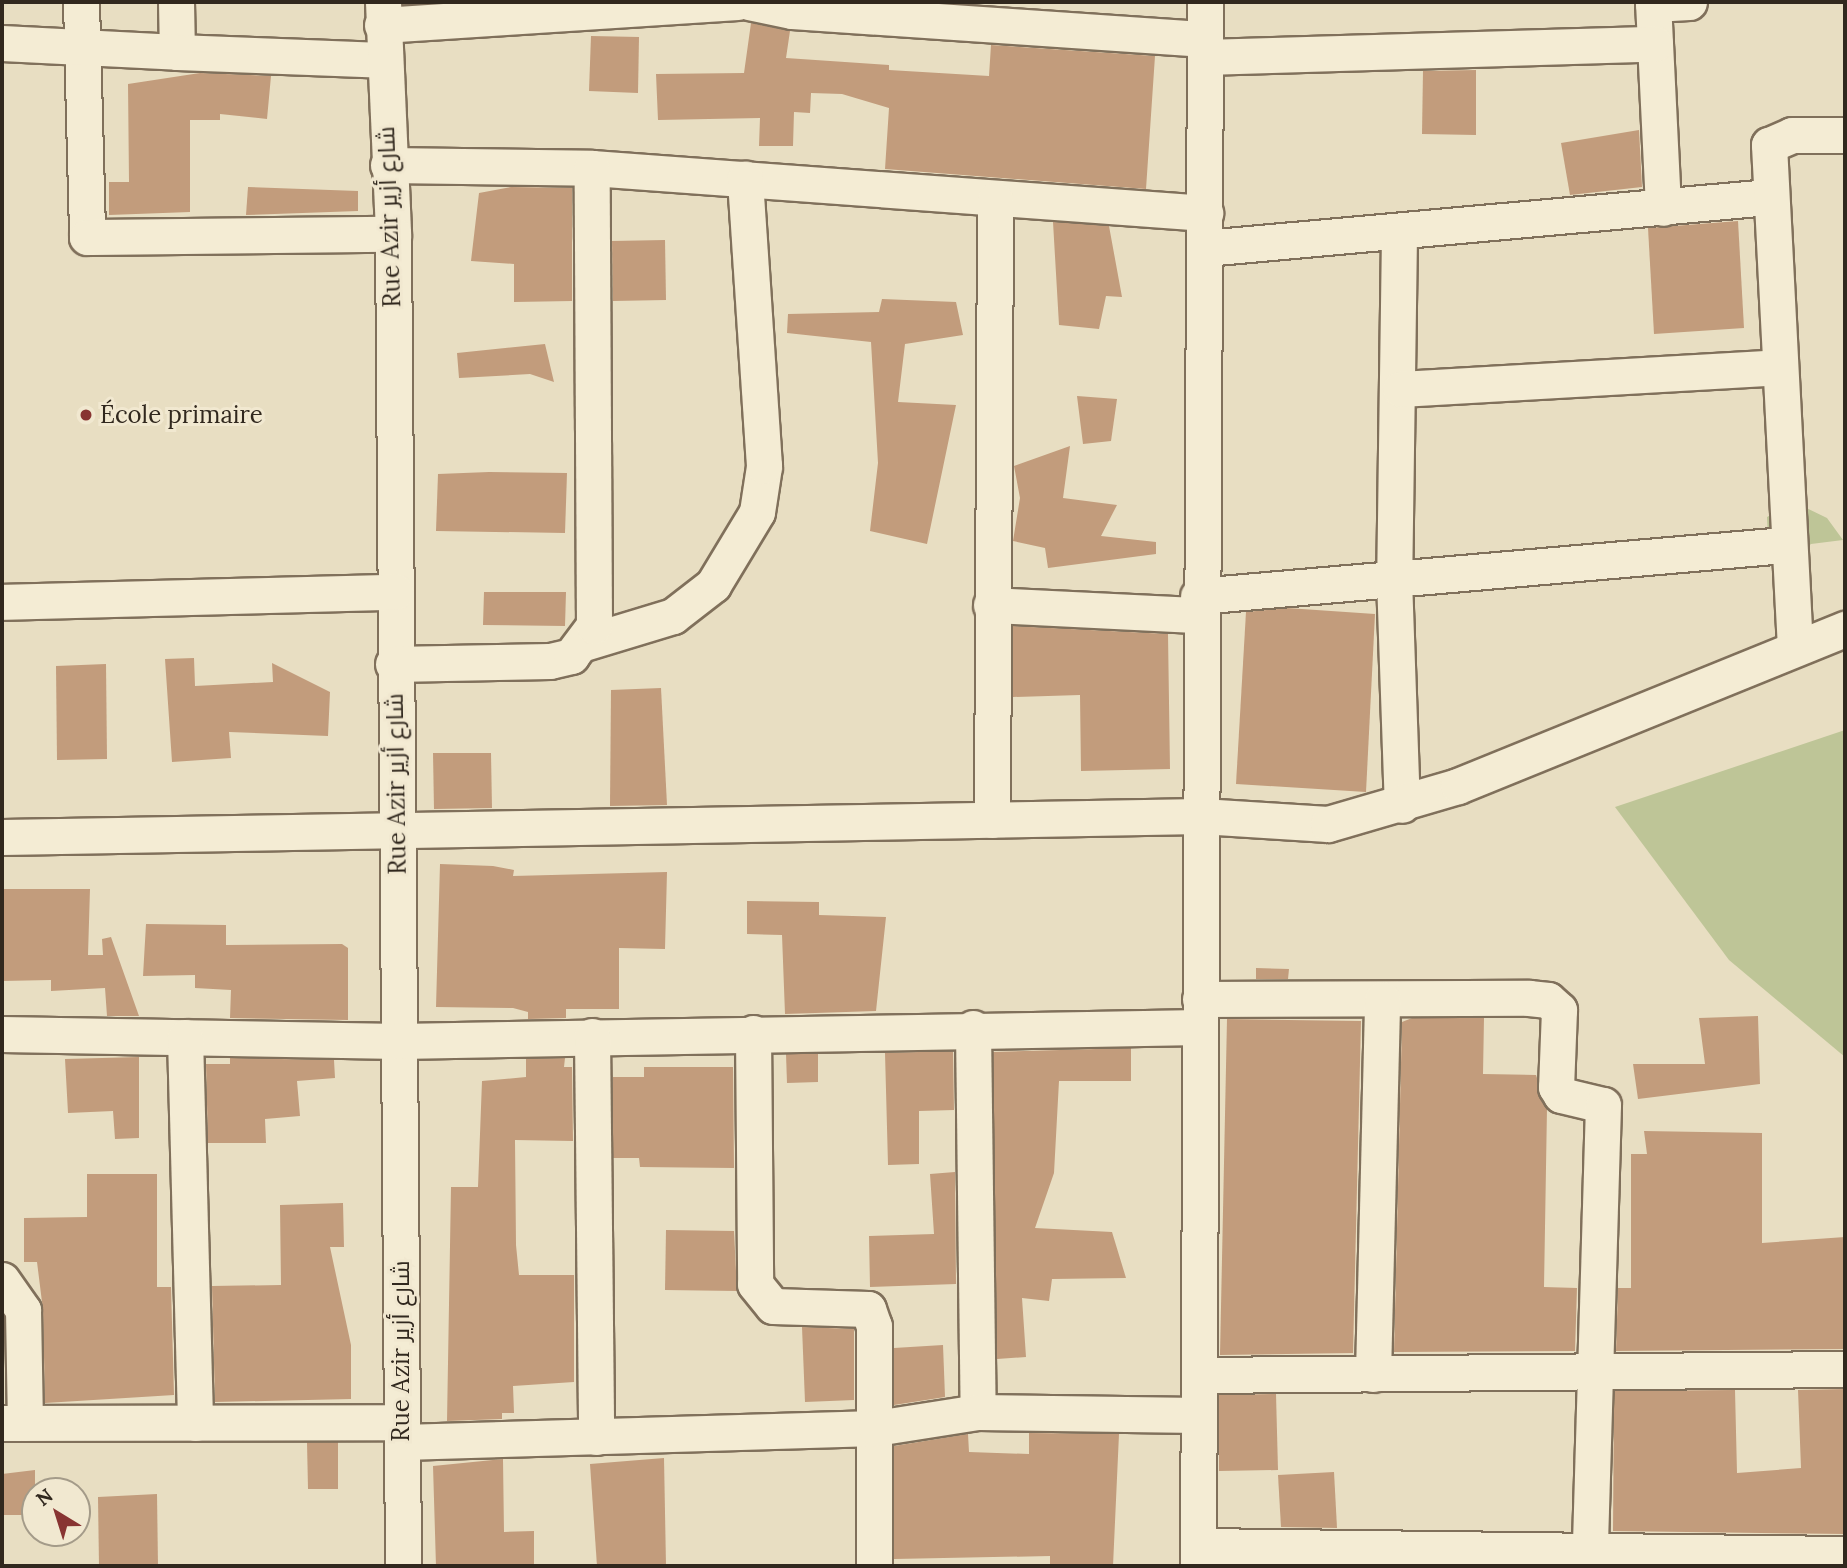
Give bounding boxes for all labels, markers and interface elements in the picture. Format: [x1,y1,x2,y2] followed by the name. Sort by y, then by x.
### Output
[371,126,407,308] street label: Rue Azir شارع أزير
[100,401,263,429] place label: École primaire
[78,407,94,423] marker: École primaire
[380,693,412,875] street label: Rue Azir شارع أزير
[387,1260,415,1442] street label: Rue Azir شارع أزير
[21,1477,91,1547] north arrow
[31,1483,57,1511] text: N

